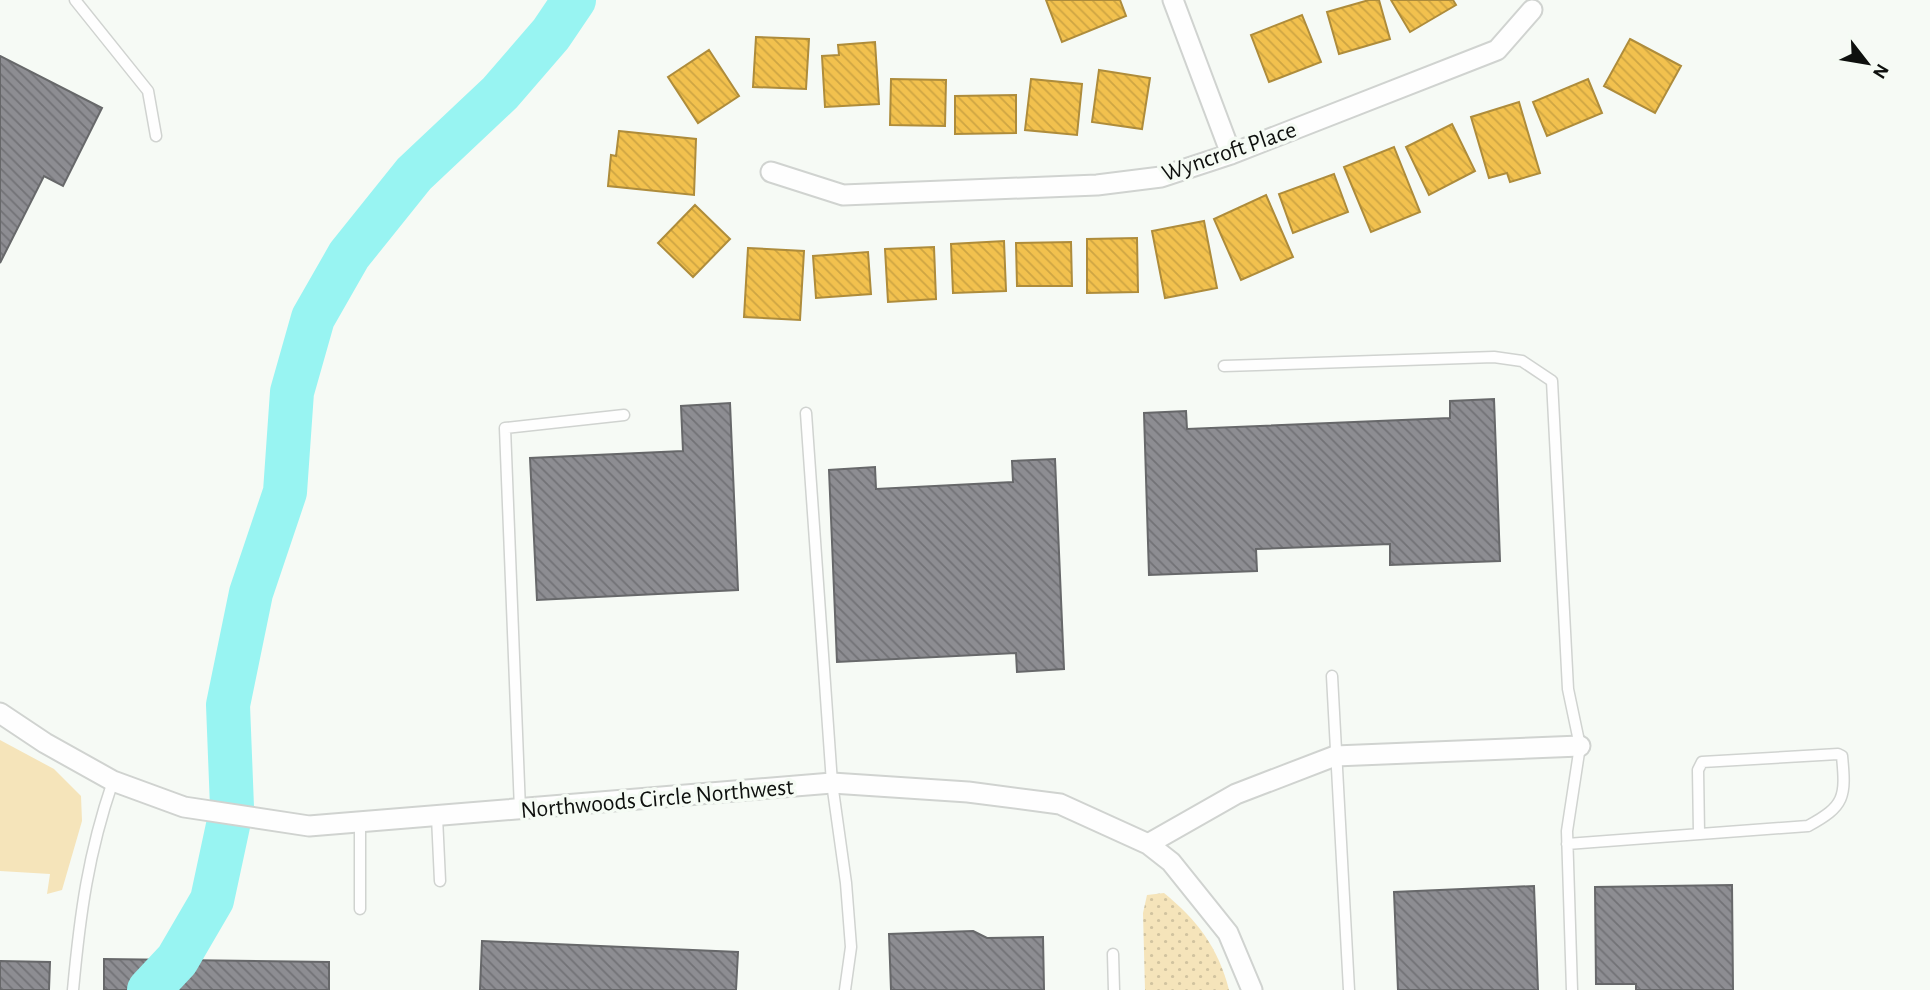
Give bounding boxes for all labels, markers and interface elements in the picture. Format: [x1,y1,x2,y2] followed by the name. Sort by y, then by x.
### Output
[1832,28,1902,98] north arrow
[1869,60,1892,82] text: N
[1159,118,1300,186] street label: Wyncroft Place
[520,775,795,823] street label: Northwoods Circle Northwest

